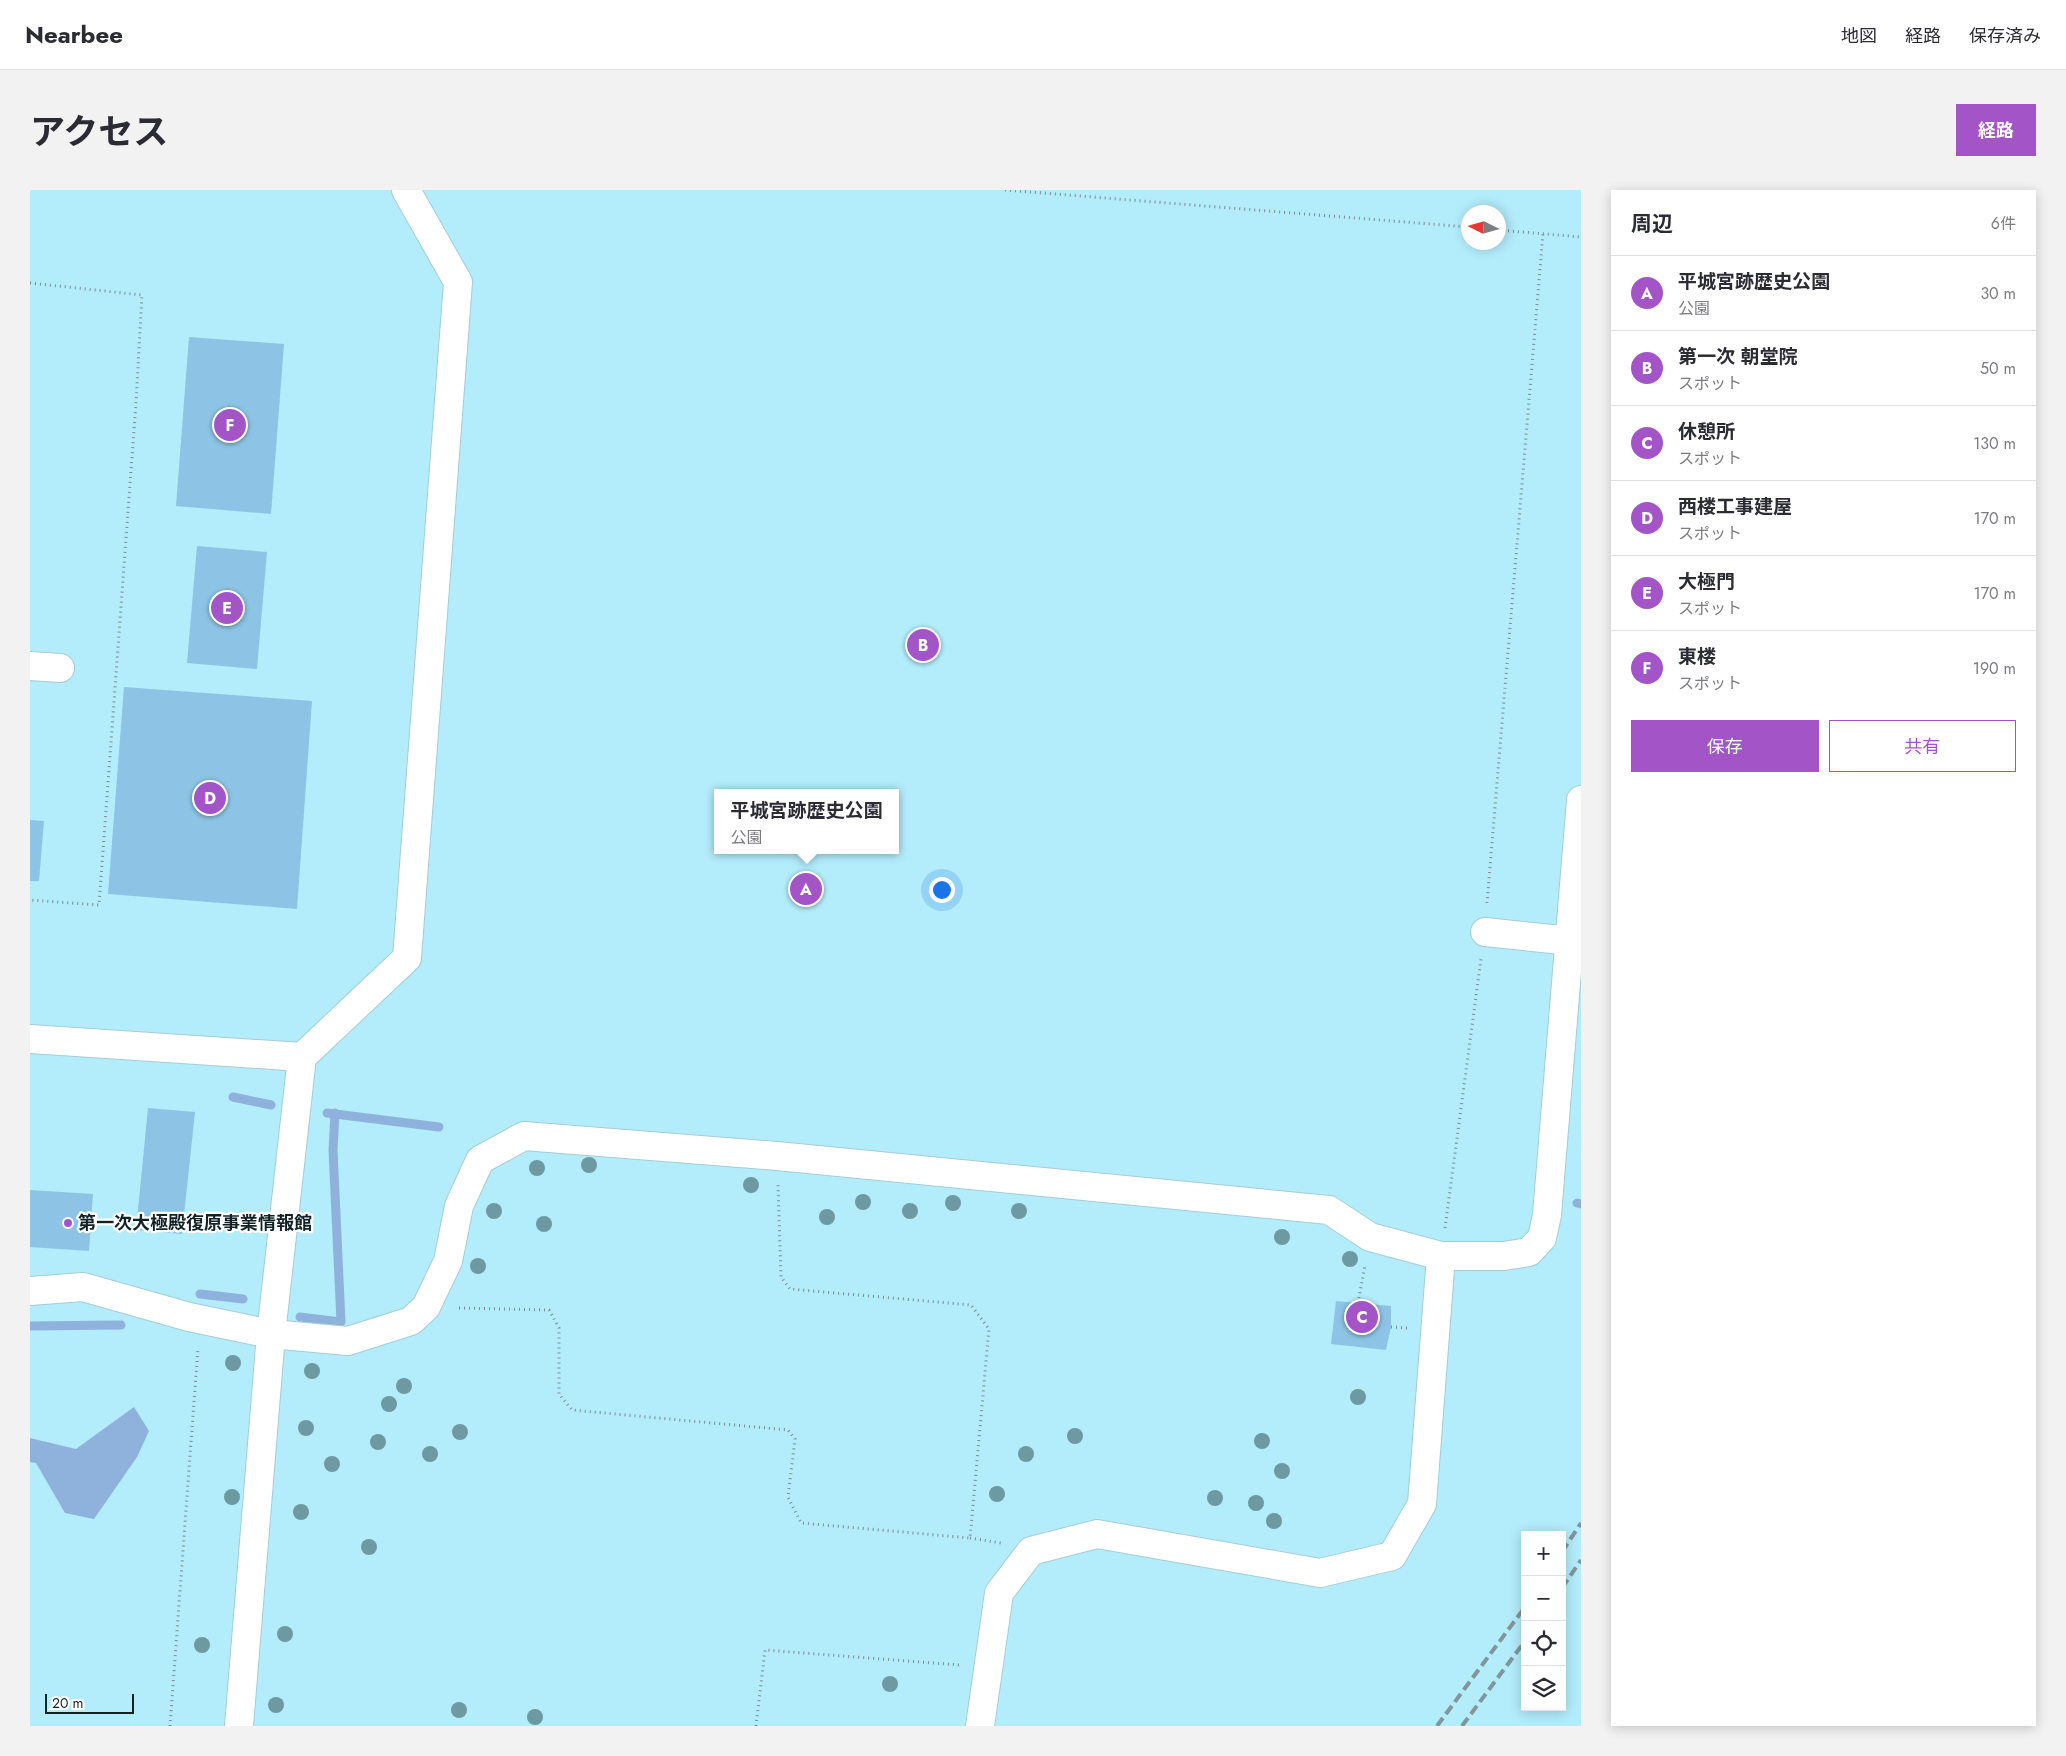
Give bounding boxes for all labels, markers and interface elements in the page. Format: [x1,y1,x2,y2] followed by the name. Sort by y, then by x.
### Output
[25,17,123,52] text: Nearbee
[1841,23,1877,49] text: 地図
[1905,23,1941,49] text: 経路
[1969,23,2041,49] text: 保存済み
[1956,104,2036,156] button: 経路
[30,107,168,157] text: アクセス
[1461,205,1506,250] north arrow
[1631,209,1673,239] text: 周辺
[1991,212,2016,235] text: 6件
[1678,268,1830,295] text: 平城宮跡歴史公園
[1641,282,1653,305] text: A
[1980,282,2016,305] text: 30 m
[1678,297,1710,320] text: 公園
[1678,343,1798,370] text: 第一次 朝堂院
[1642,357,1652,380] text: B
[1980,357,2016,380] text: 50 m
[1678,372,1742,395] text: スポット
[214,406,246,444] pin: F
[1678,418,1735,445] text: 休憩所
[1641,432,1653,455] text: C
[1973,432,2016,455] text: 130 m
[1678,447,1742,470] text: スポット
[1678,493,1792,520] text: 西楼工事建屋
[1641,507,1653,530] text: D
[1974,507,2016,530] text: 170 m
[1678,522,1742,545] text: スポット
[1678,568,1735,595] text: 大極門
[1642,582,1652,605] text: E
[1974,582,2016,605] text: 170 m
[211,589,243,627] pin: E
[1678,597,1742,620] text: スポット
[907,626,939,664] pin: B
[1678,643,1716,670] text: 東楼
[1643,657,1651,680] text: F
[1973,657,2016,680] text: 190 m
[1678,672,1742,695] text: スポット
[1631,720,1819,772] button: 保存
[1829,720,2016,772] button: 共有
[194,779,226,817] pin: D
[714,789,899,854] popup
[730,797,883,824] text: 平城宮跡歴史公園
[730,826,763,849] text: 公園
[790,870,822,908] pin: A
[929,877,955,903] your location
[78,1210,312,1236] place label: 第一次大極殿復原事業情報館
[62,1217,74,1229] marker: 第一次大極殿復原事業情報館
[1346,1298,1378,1336] pin: C
[1521,1531,1566,1711] map controls
[1521,1531,1566,1576] button: +
[1521,1576,1566,1621] button: −
[1521,1621,1566,1666] button: locate
[1521,1666,1566,1711] button: layers
[45,1691,134,1714] scale bar
[52,1693,84,1713] text: 20 m

